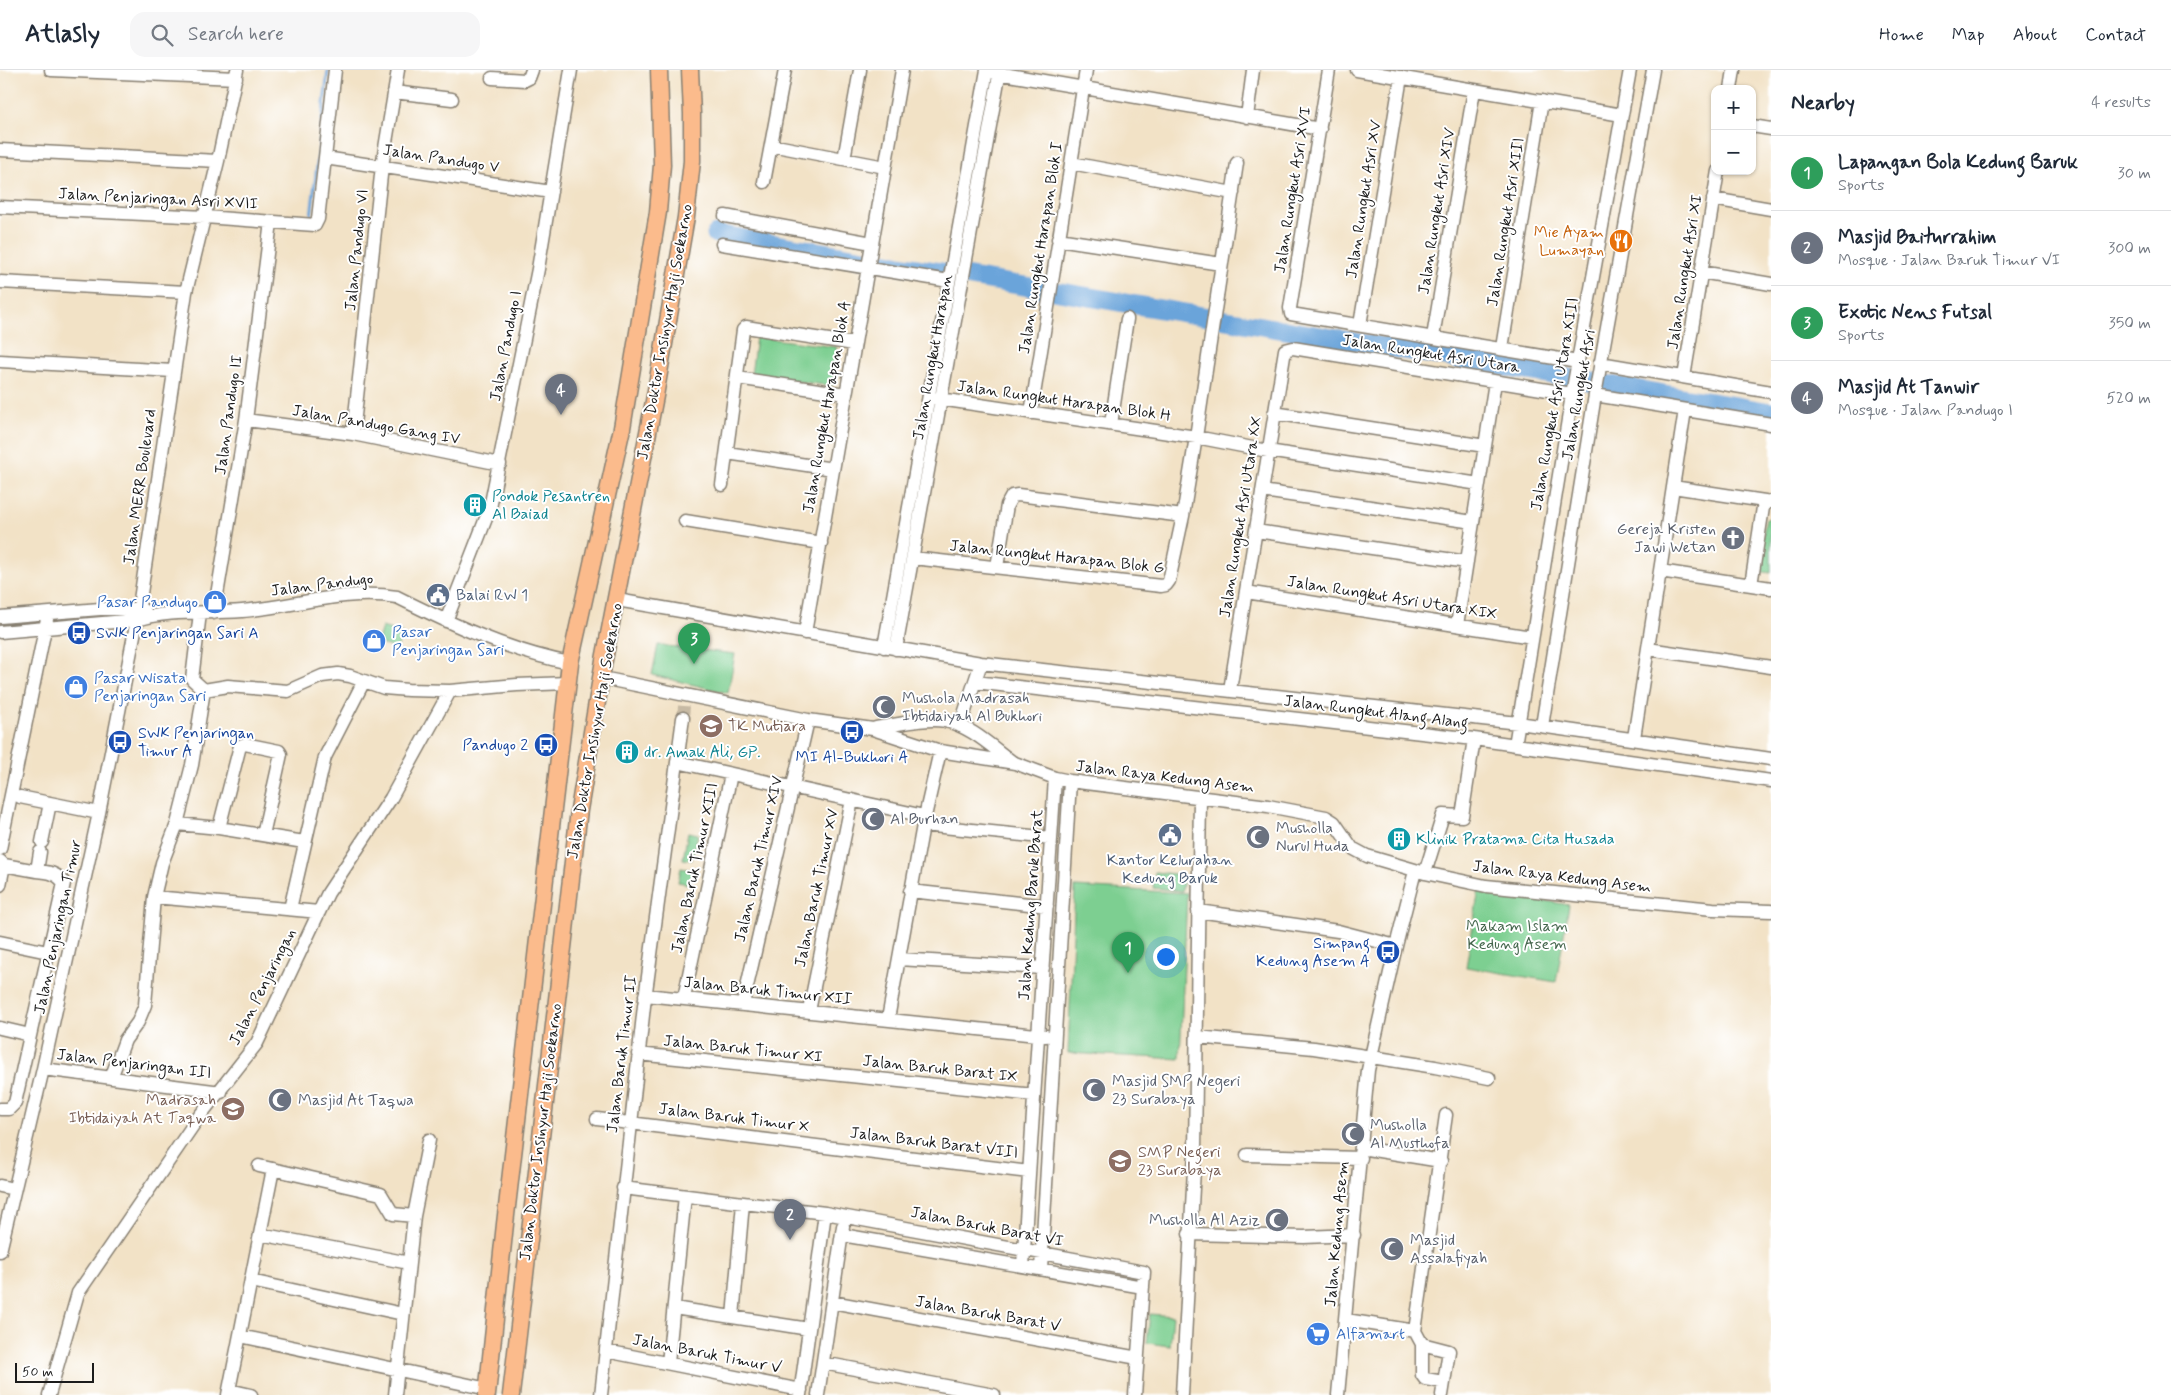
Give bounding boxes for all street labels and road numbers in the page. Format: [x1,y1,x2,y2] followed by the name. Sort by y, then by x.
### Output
[1269,105,1318,275] street label: Jalan Rungkut Asri XVI
[1341,118,1388,280] street label: Jalan Rungkut Asri XV
[1413,126,1462,296] street label: Jalan Rungkut Asri XIV
[1482,136,1531,308] street label: Jalan Rungkut Asri XIII
[381,139,501,179] street label: Jalan Pandugo V
[1014,140,1069,356] street label: Jalan Rungkut Harapan Blok I
[58,183,258,216] street label: Jalan Penjaringan Asri XVII
[340,188,374,312] street label: Jalan Pandugo VI
[1662,193,1709,351] street label: Jalan Rungkut Asri XI
[632,202,698,462] street label: Jalan Doktor Insinyur Haji Soekarno
[908,272,959,442] street label: Jalan Rungkut Harapan
[485,289,527,403] street label: Jalan Pandugo I
[1526,296,1585,512] street label: Jalan Rungkut Asri Utara XIII
[798,299,857,515] street label: Jalan Rungkut Harapan Blok A
[1557,328,1602,462] street label: Jalan Rungkut Asri
[1340,330,1522,379] street label: Jalan Rungkut Asri Utara
[210,354,248,476] street label: Jalan Pandugo II
[956,376,1172,427] street label: Jalan Rungkut Harapan Blok H
[290,400,462,450] street label: Jalan Pandugo Gang IV
[119,408,161,566] street label: Jalan MERR Boulevard
[1215,415,1268,619] street label: Jalan Rungkut Asri Utara XX
[949,535,1165,580] street label: Jalan Rungkut Harapan Blok G
[270,568,374,602] street label: Jalan Pandugo
[1285,571,1498,626] street label: Jalan Rungkut Asri Utara XIX
[562,601,628,861] street label: Jalan Doktor Insinyur Haji Soekarno
[1282,690,1469,735] street label: Jalan Rungkut Alang Alang
[1074,756,1255,799] street label: Jalan Raya Kedung Asem
[730,774,788,944] street label: Jalan Baruk Timur XIV
[667,781,723,955] street label: Jalan Baruk Timur XIII
[790,807,844,969] street label: Jalan Baruk Timur XV
[1014,808,1048,1001] street label: Jalan Kedung Baruk Barat
[29,838,88,1016] street label: Jalan Penjaringan Timur
[1471,856,1652,899] street label: Jalan Raya Kedung Asem
[224,925,302,1050] street label: Jalan Penjaringan
[683,972,853,1010] street label: Jalan Baruk Timur XII
[602,974,642,1134] street label: Jalan Baruk Timur II
[515,1002,567,1262] street label: Jalan Doktor Insinyur Haji Soekarno
[662,1030,824,1068] street label: Jalan Baruk Timur XI
[55,1044,213,1085] street label: Jalan Penjaringan III
[862,1050,1018,1088] street label: Jalan Baruk Barat IX
[658,1098,810,1138] street label: Jalan Baruk Timur X
[849,1122,1019,1164] street label: Jalan Baruk Barat VIII
[1320,1160,1354,1308] street label: Jalan Kedung Asem
[909,1202,1065,1252] street label: Jalan Baruk Barat VI
[914,1291,1062,1337] street label: Jalan Baruk Barat V
[631,1329,783,1379] street label: Jalan Baruk Timur V

